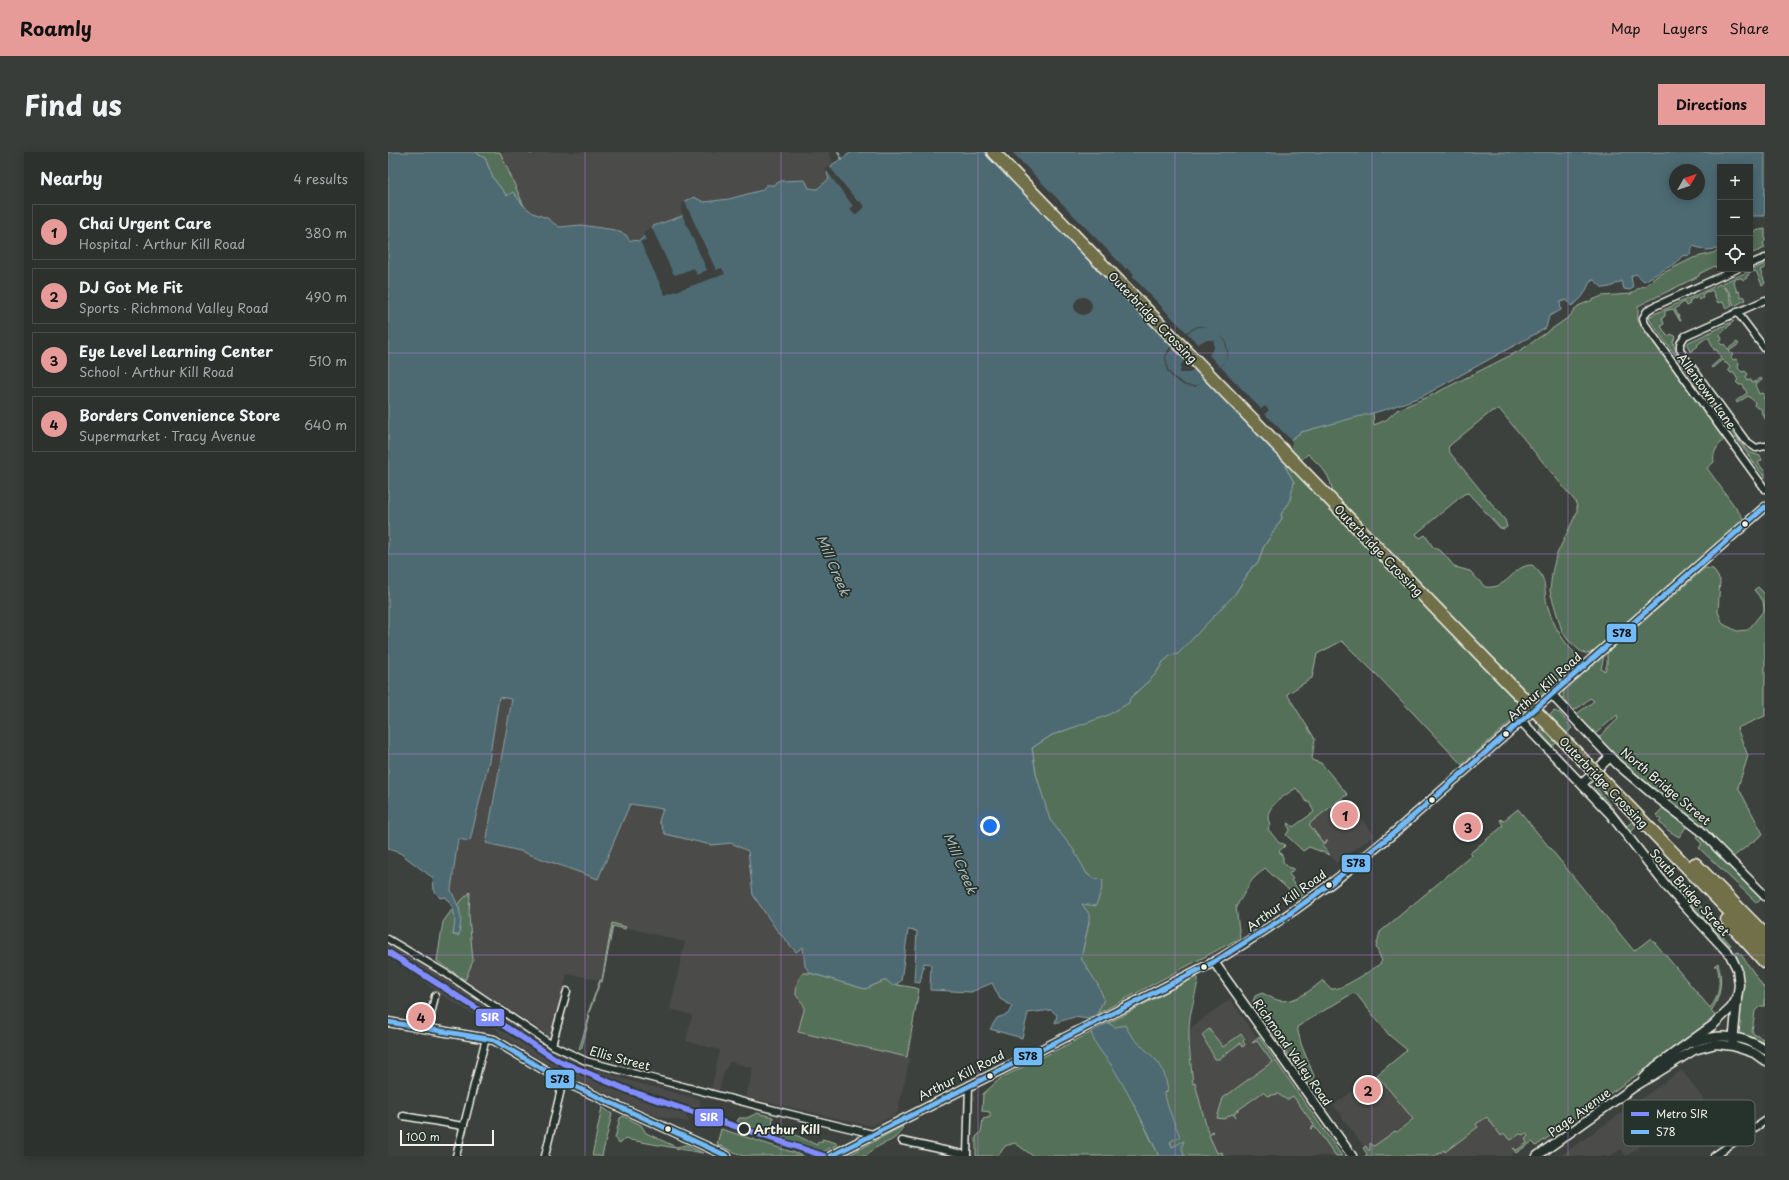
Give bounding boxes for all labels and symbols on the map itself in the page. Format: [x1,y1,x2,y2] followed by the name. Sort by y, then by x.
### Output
[1669,164,1705,200] north arrow
[1104,267,1202,367] street label: Outerbridge Crossing
[1673,349,1741,433] street label: Allentown Lane
[1330,500,1428,600] street label: Outerbridge Crossing
[1740,519,1750,529] unlabelled marker
[813,531,856,600] water label: Mill Creek
[1606,623,1637,643] line badge: S78
[1612,624,1632,641] text: S78
[1503,648,1585,724] street label: Arthur Kill Road
[1501,729,1511,739] unlabelled marker
[1555,732,1653,832] street label: Outerbridge Crossing
[1617,743,1715,829] street label: North Bridge Street
[1427,795,1437,805] unlabelled marker
[1332,800,1358,830] pin: 1
[1455,812,1481,842] pin: 3
[980,816,1000,836] your location
[940,829,983,898] water label: Mill Creek
[1646,844,1734,940] street label: South Bridge Street
[1341,854,1371,873] line badge: S78
[1346,854,1366,871] text: S78
[1242,865,1330,935] street label: Arthur Kill Road
[1324,880,1334,890] unlabelled marker
[1199,962,1209,972] unlabelled marker
[1249,995,1337,1109] street label: Richmond Valley Road
[408,1002,434,1032] pin: 4
[475,1008,505,1027] line badge: SIR
[481,1008,499,1025] text: SIR
[588,1041,652,1075] street label: Ellis Street
[915,1045,1007,1105] street label: Arthur Kill Road
[1013,1047,1043,1066] line badge: S78
[1018,1047,1038,1064] text: S78
[545,1069,575,1089] line badge: S78
[550,1070,570,1087] text: S78
[985,1071,995,1081] unlabelled marker
[1355,1075,1381,1105] pin: 2
[1544,1083,1614,1141] street label: Page Avenue
[1623,1100,1755,1146] legend
[1656,1105,1708,1122] text: Metro SIR
[694,1108,724,1127] line badge: SIR
[700,1108,718,1125] text: SIR
[754,1120,820,1138] place label: Arthur Kill
[737,1122,751,1136] marker: Arthur Kill
[1656,1123,1676,1140] text: S78
[663,1124,673,1134] unlabelled marker
[400,1128,494,1147] scale bar

